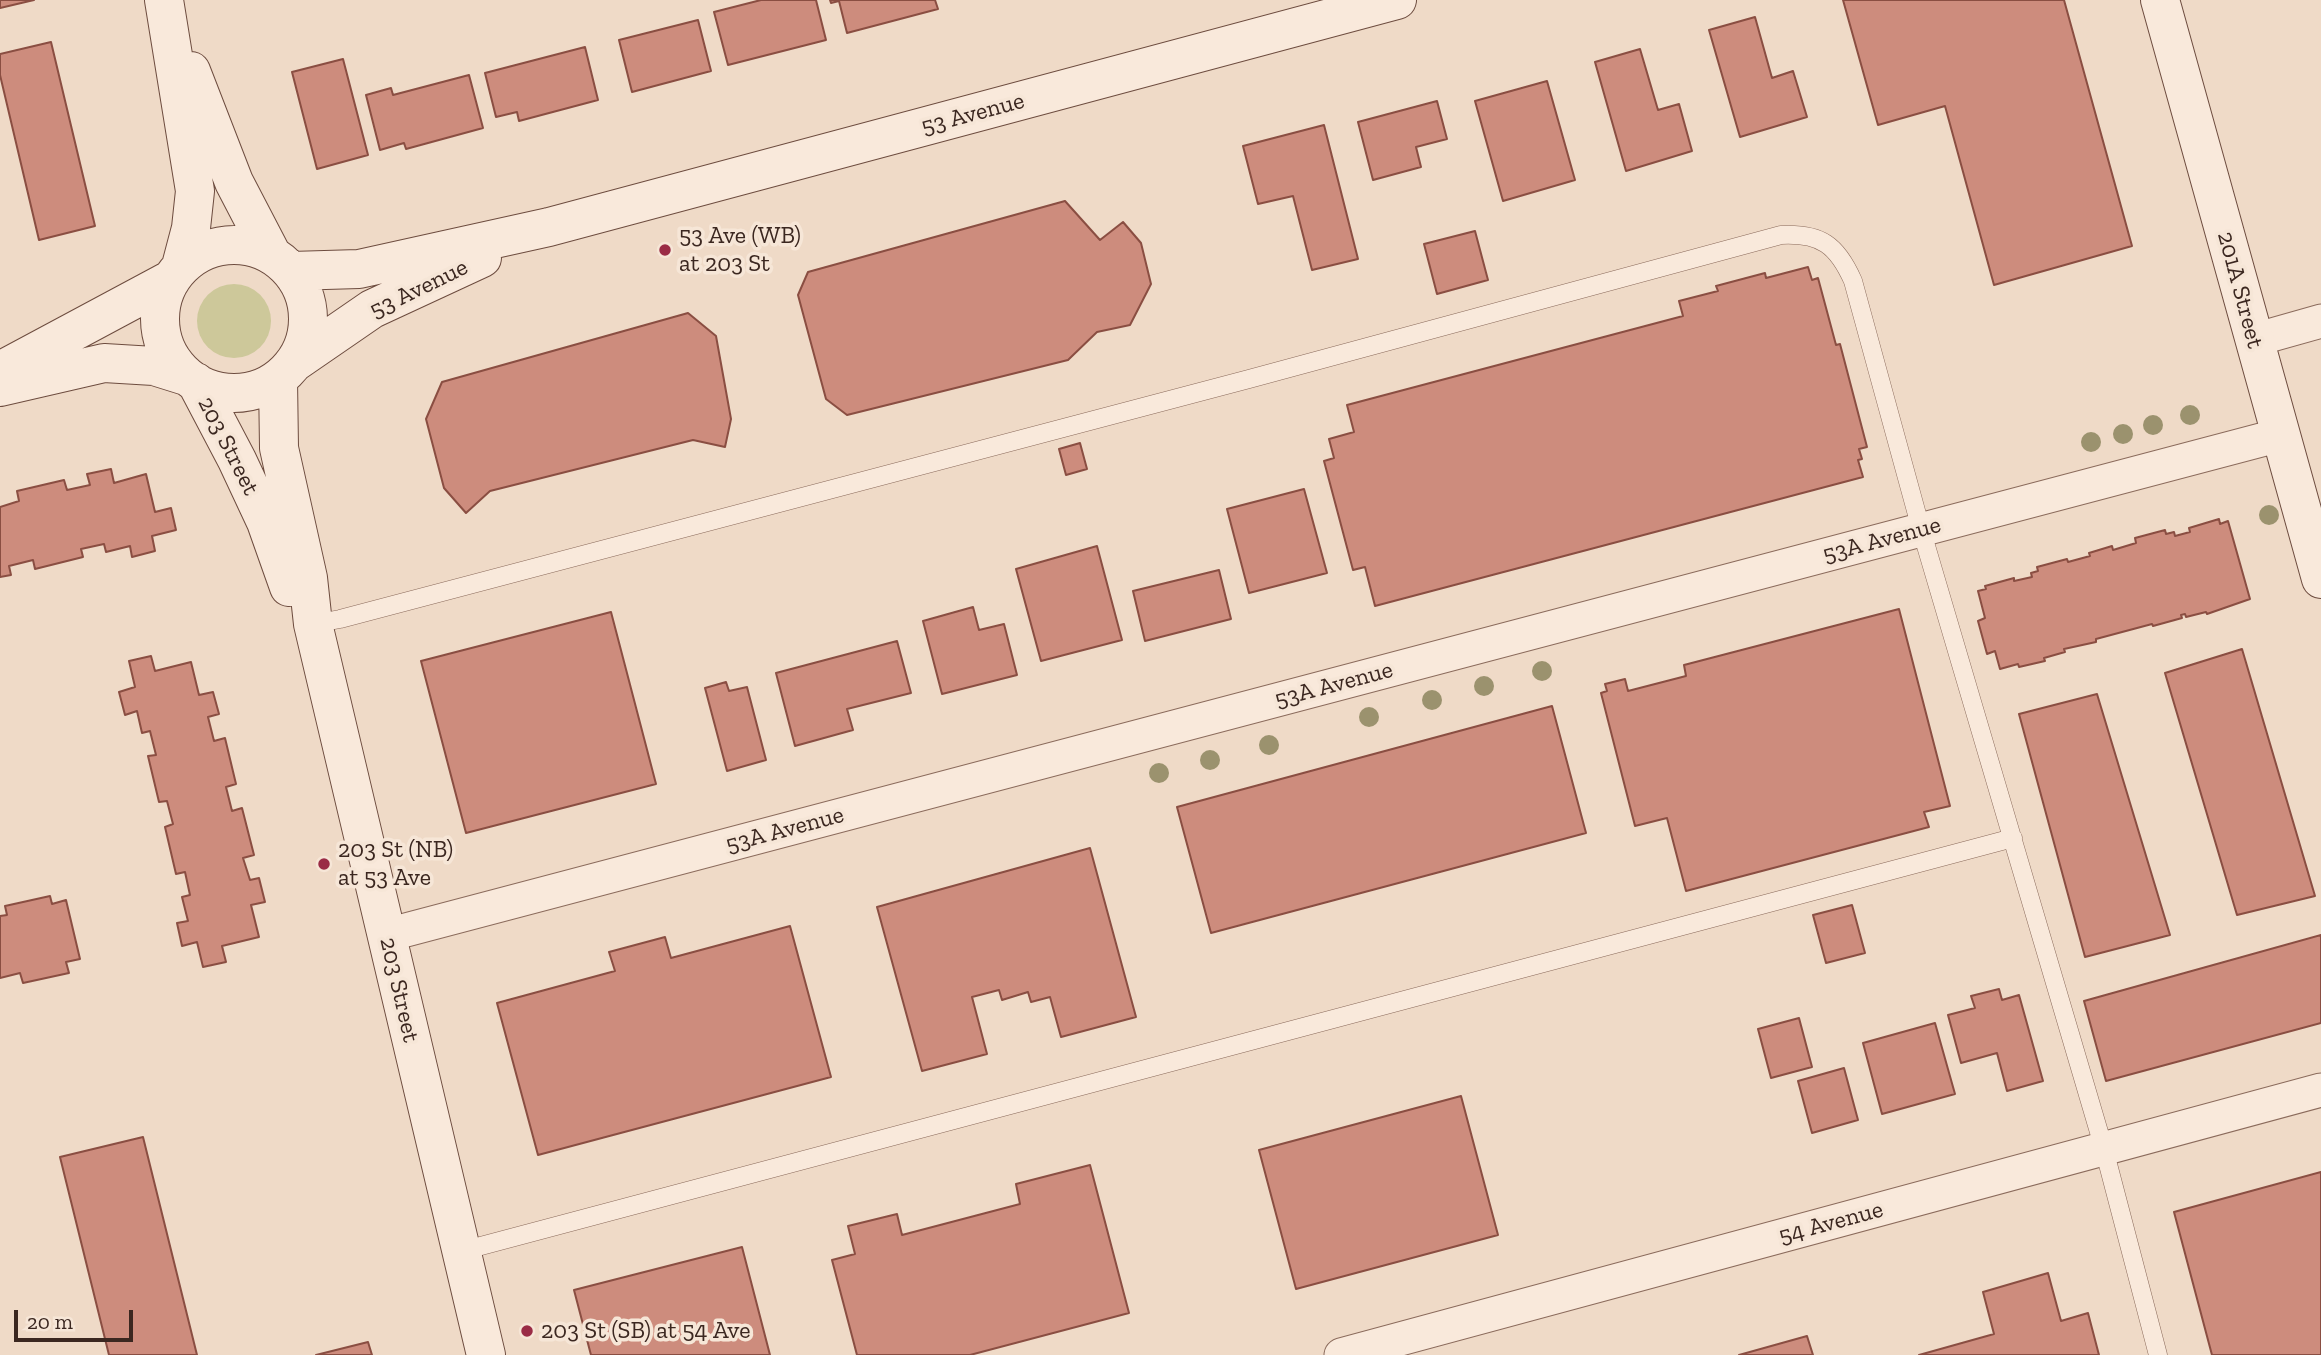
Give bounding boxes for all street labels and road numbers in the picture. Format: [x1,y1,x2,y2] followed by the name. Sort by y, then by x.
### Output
[918,86,1028,142] street label: 53 Avenue
[2211,228,2269,352] street label: 201A Street
[365,253,473,325] street label: 53 Avenue
[191,392,265,500] street label: 203 Street
[1820,510,1944,570] street label: 53A Avenue
[1272,655,1396,715] street label: 53A Avenue
[723,800,847,860] street label: 53A Avenue
[373,935,425,1045] street label: 203 Street
[1776,1195,1886,1251] street label: 54 Avenue

